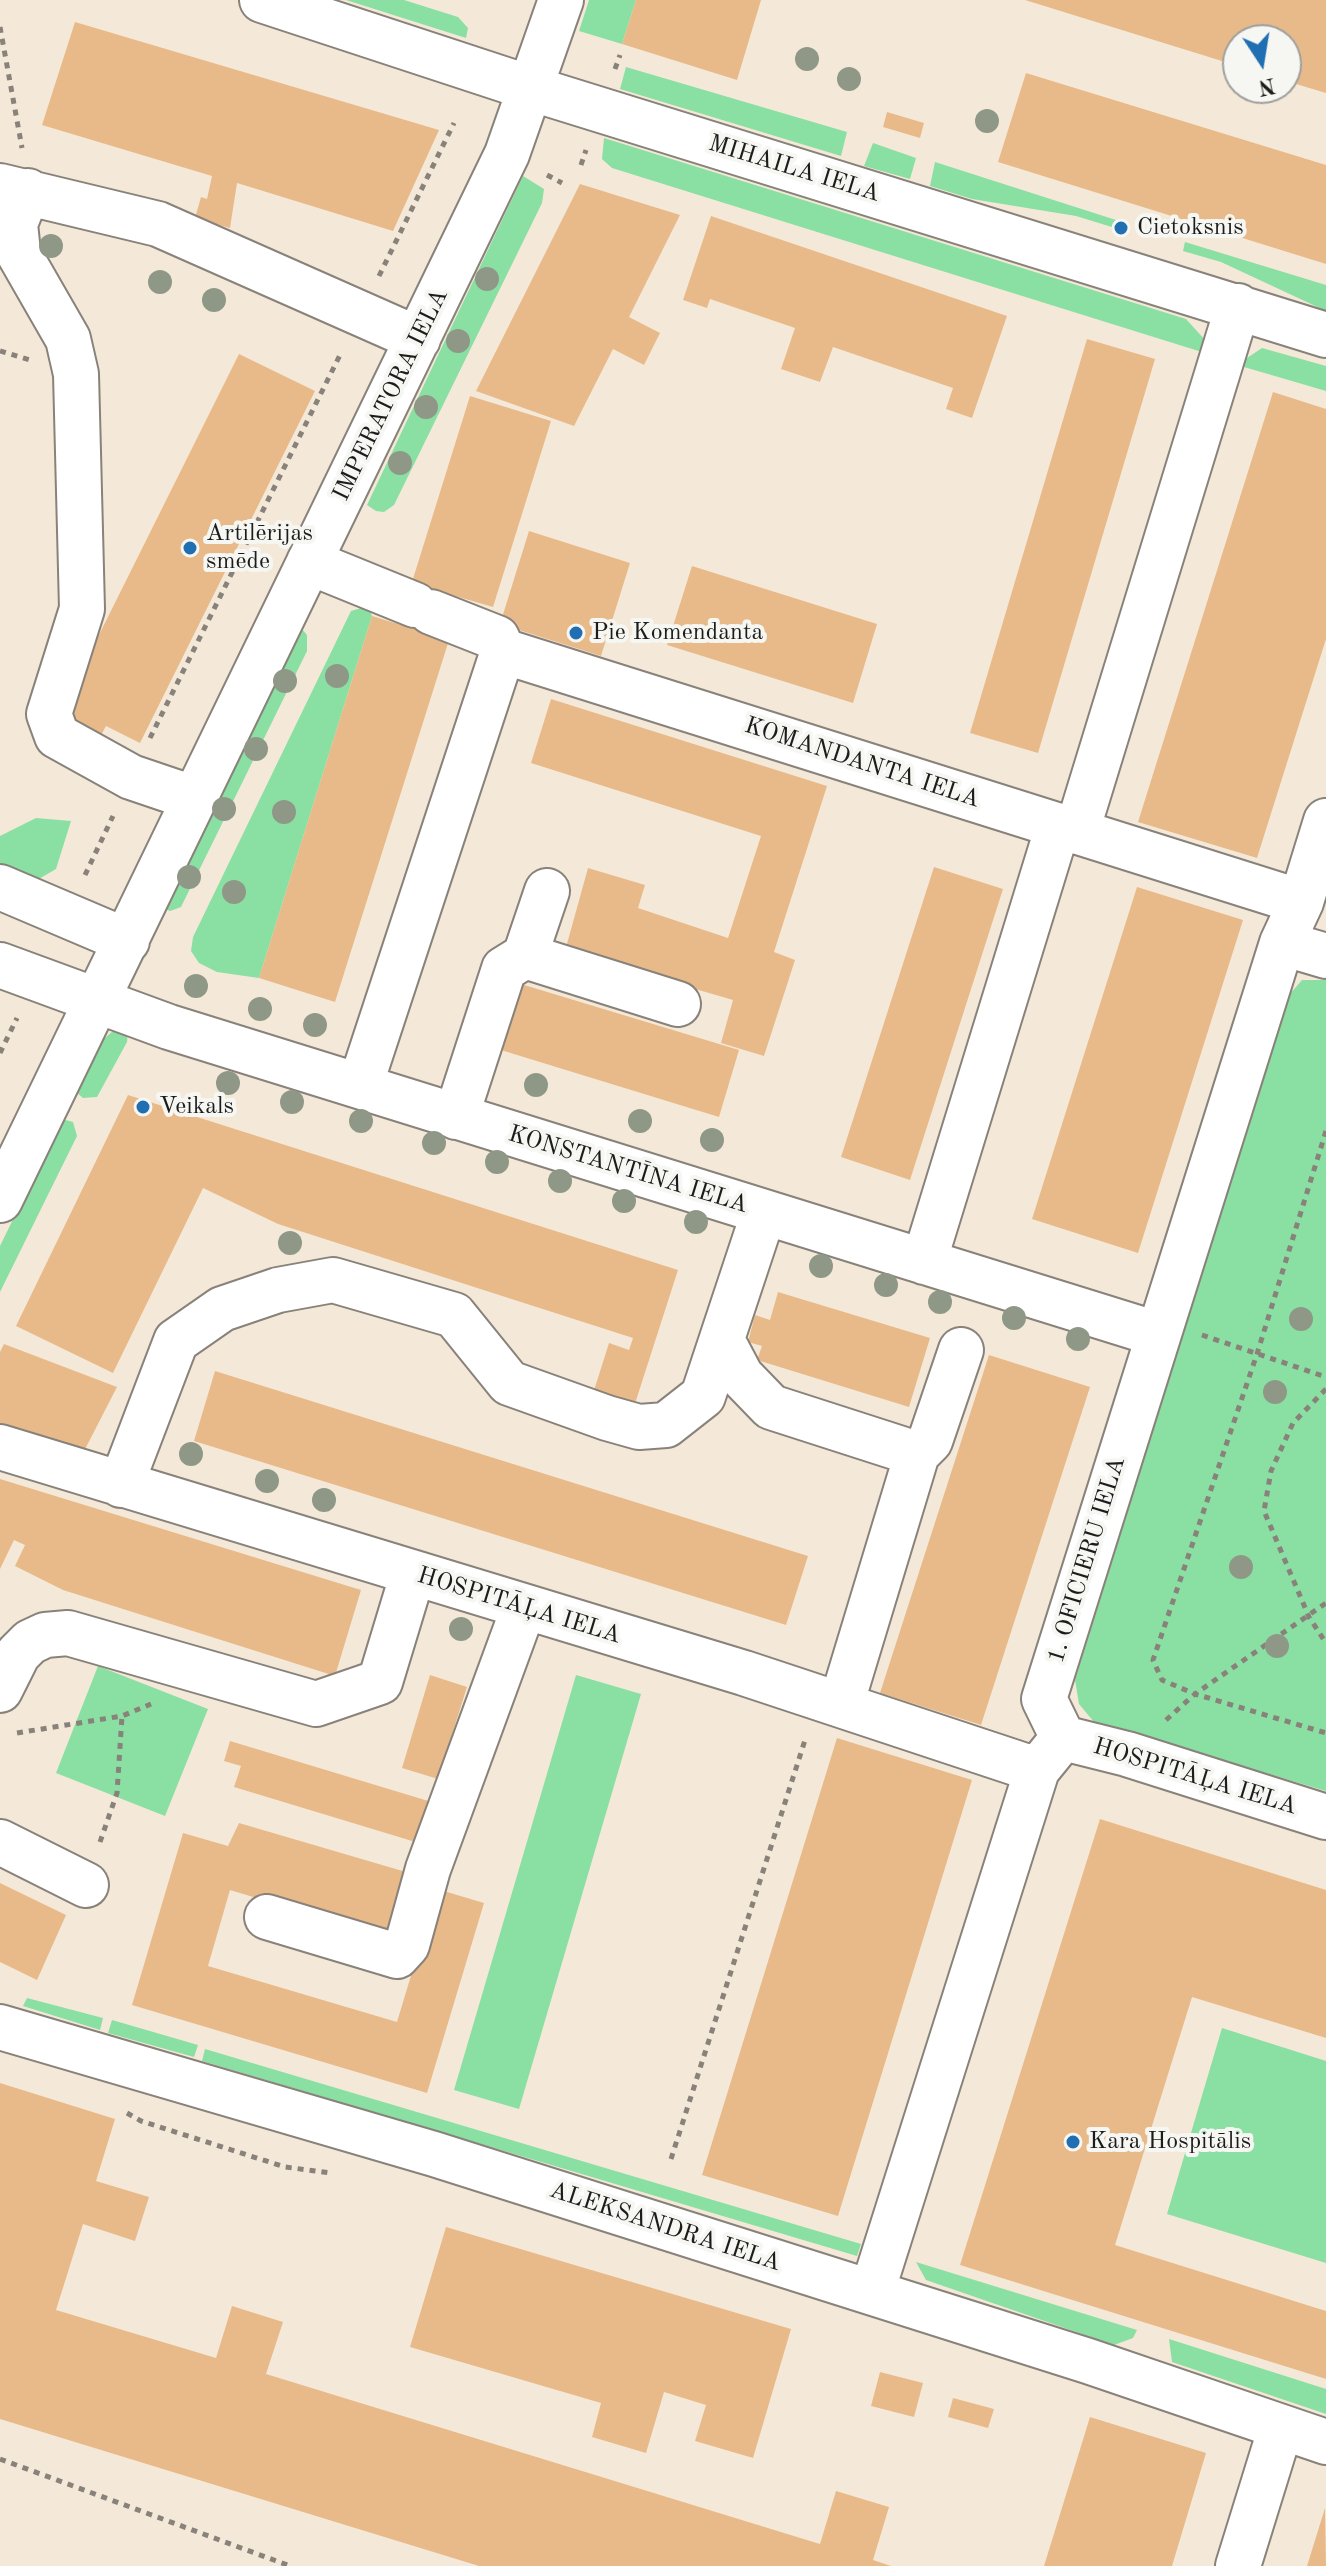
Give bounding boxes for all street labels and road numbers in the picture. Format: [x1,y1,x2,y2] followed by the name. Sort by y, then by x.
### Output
[705,129,883,209] street label: MIHAILA IELA
[327,284,455,506] street label: IMPERATORA IELA
[741,711,983,815] street label: KOMANDANTA IELA
[505,1120,751,1220] street label: KONSTANTĪNA IELA
[1042,1453,1132,1667] street label: 1. OFICIERU IELA
[414,1561,624,1651] street label: HOSPITĀĻA IELA
[1090,1732,1300,1822] street label: HOSPITĀĻA IELA
[546,2176,784,2278] street label: ALEKSANDRA IELA

